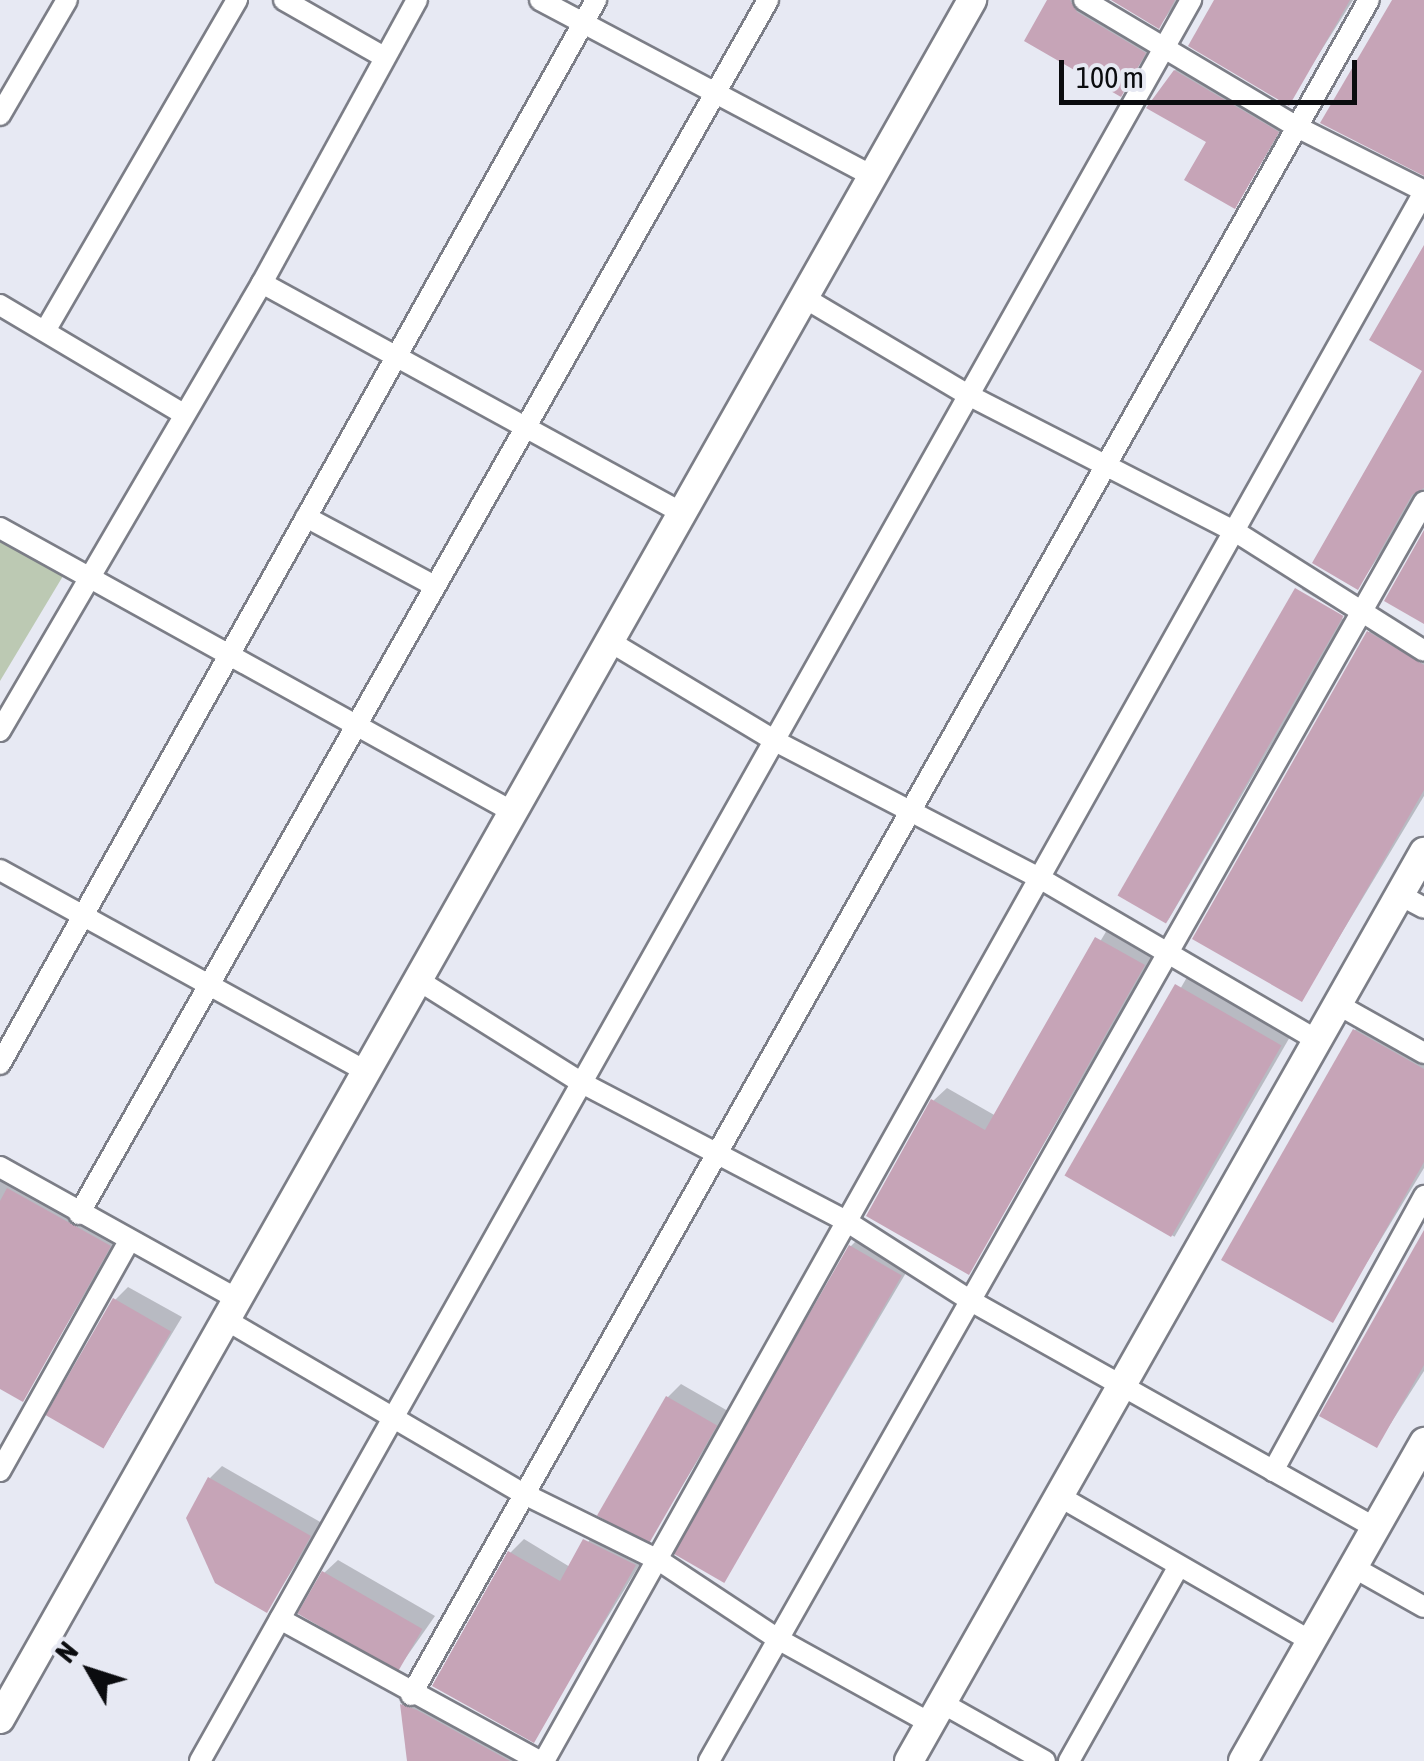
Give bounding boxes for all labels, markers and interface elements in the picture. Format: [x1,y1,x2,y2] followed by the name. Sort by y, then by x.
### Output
[1064,40,1362,102] scale bar
[1076,60,1144,94] text: 100 m
[40,1621,140,1721] north arrow
[49,1636,84,1669] text: N

